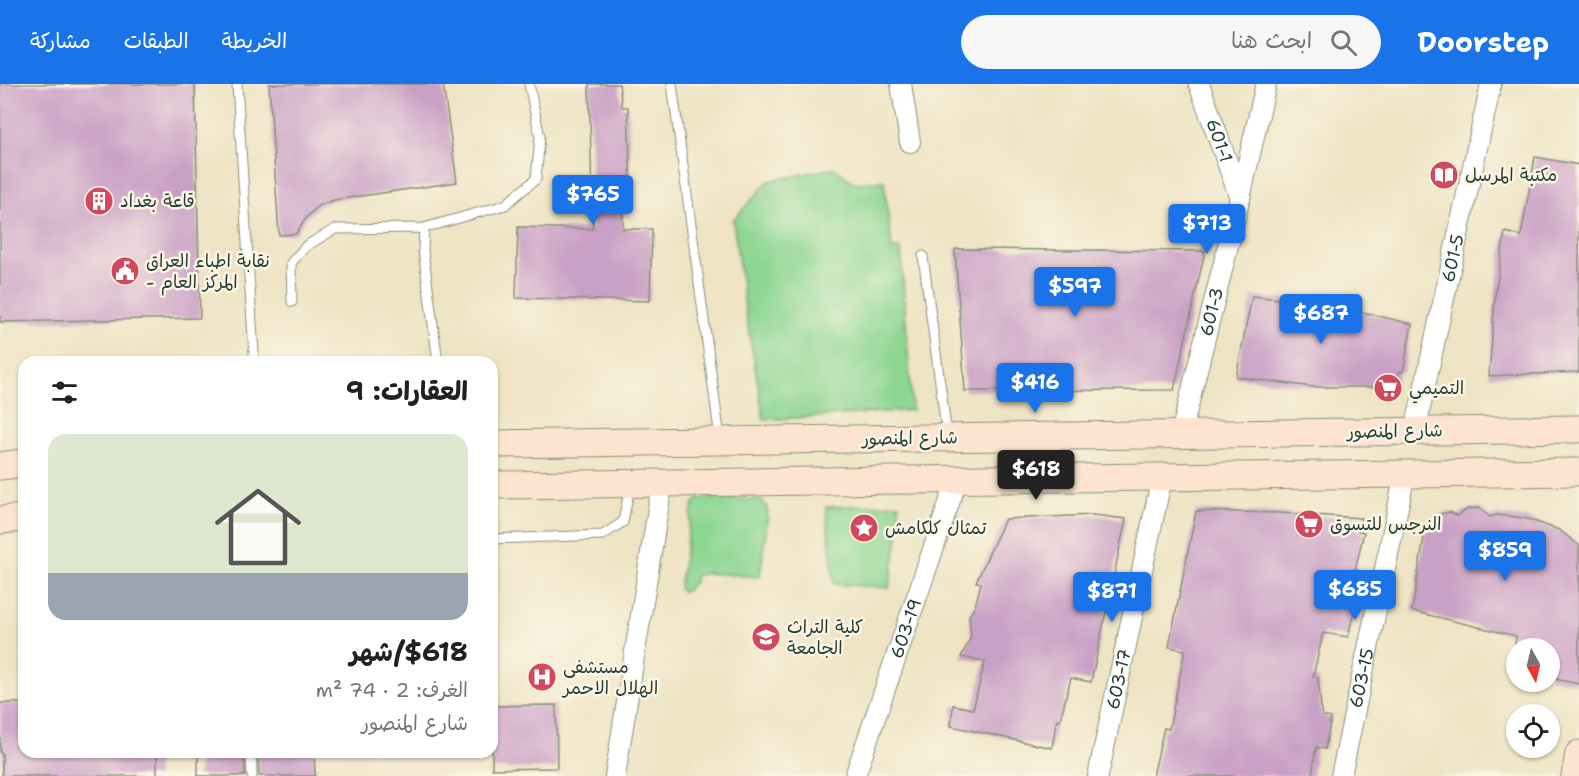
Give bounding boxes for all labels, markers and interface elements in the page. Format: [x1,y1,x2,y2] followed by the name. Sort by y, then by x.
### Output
[961,15,1381,69] search box
[1417,23,1549,61] text: Doorstep
[1231,26,1312,55] text: ابحث هنا
[1327,26,1360,59] icon: search
[30,27,91,55] text: مشاركة
[124,27,189,55] text: الطبقات
[222,27,287,55] text: الخريطة
[1200,115,1238,166] street label: 601-1
[1428,159,1460,191] library icon: مكتبة المرسل
[1465,163,1557,187] place label: مكتبة المرسل
[557,175,629,226] pin: $765
[566,181,620,207] text: $765
[83,185,115,217] building icon: قاعة بغداد
[120,189,195,213] place label: قاعة بغداد
[1171,204,1243,255] pin: $713
[1182,210,1232,236] text: $713
[1436,232,1470,284] street label: 601-5
[146,249,270,296] place label: نقابة اطباء العراق - المركز العام
[109,255,141,287] public building icon: نقابة اطباء العراق - المركز العام
[1039,267,1111,318] pin: $597
[1048,273,1102,299] text: $597
[1194,285,1229,339] street label: 601-3
[1285,294,1357,345] pin: $687
[1293,300,1349,326] text: $687
[999,363,1071,414] pin: $416
[1011,369,1059,395] text: $416
[1372,372,1404,404] supermarket icon: التميمي
[346,373,468,408] text: العقارات: 9
[48,376,81,409] icon: filters
[1409,376,1464,404] place label: التميمي
[1345,418,1443,444] street label: شارع المنصور
[860,425,958,451] street label: شارع المنصور
[1000,450,1072,501] pin: $618
[1011,456,1061,482] text: $618
[204,473,312,581] icon: home
[1293,508,1325,540] supermarket icon: النرجس للتسوق
[848,512,880,544] place icon: تمثال كلكامش
[1330,512,1442,536] place label: النرجس للتسوق
[885,516,987,540] place label: تمثال كلكامش
[1469,531,1541,582] pin: $859
[1478,537,1532,563] text: $859
[1319,570,1391,621] pin: $685
[1076,572,1148,623] pin: $871
[1328,576,1382,602] text: $685
[1087,578,1137,604] text: $871
[884,595,927,662] street label: 603-19
[787,615,864,660] place label: كلية التراث الجامعة
[750,621,782,653] school or university icon: كلية التراث الجامعة
[350,634,468,669] text: $618/شهر
[1506,638,1560,692] north arrow
[1506,638,1560,758] map controls
[1344,646,1380,710] street label: 603-15
[1101,647,1137,712] street label: 603-17
[561,655,658,700] place label: مستشفى الهلال الاحمر
[526,661,558,693] hospital icon: مستشفى الهلال الاحمر
[316,677,468,703] text: الغرف: 2 · 74 m²
[1506,704,1560,758] button: locate
[362,710,468,736] text: شارع المنصور

